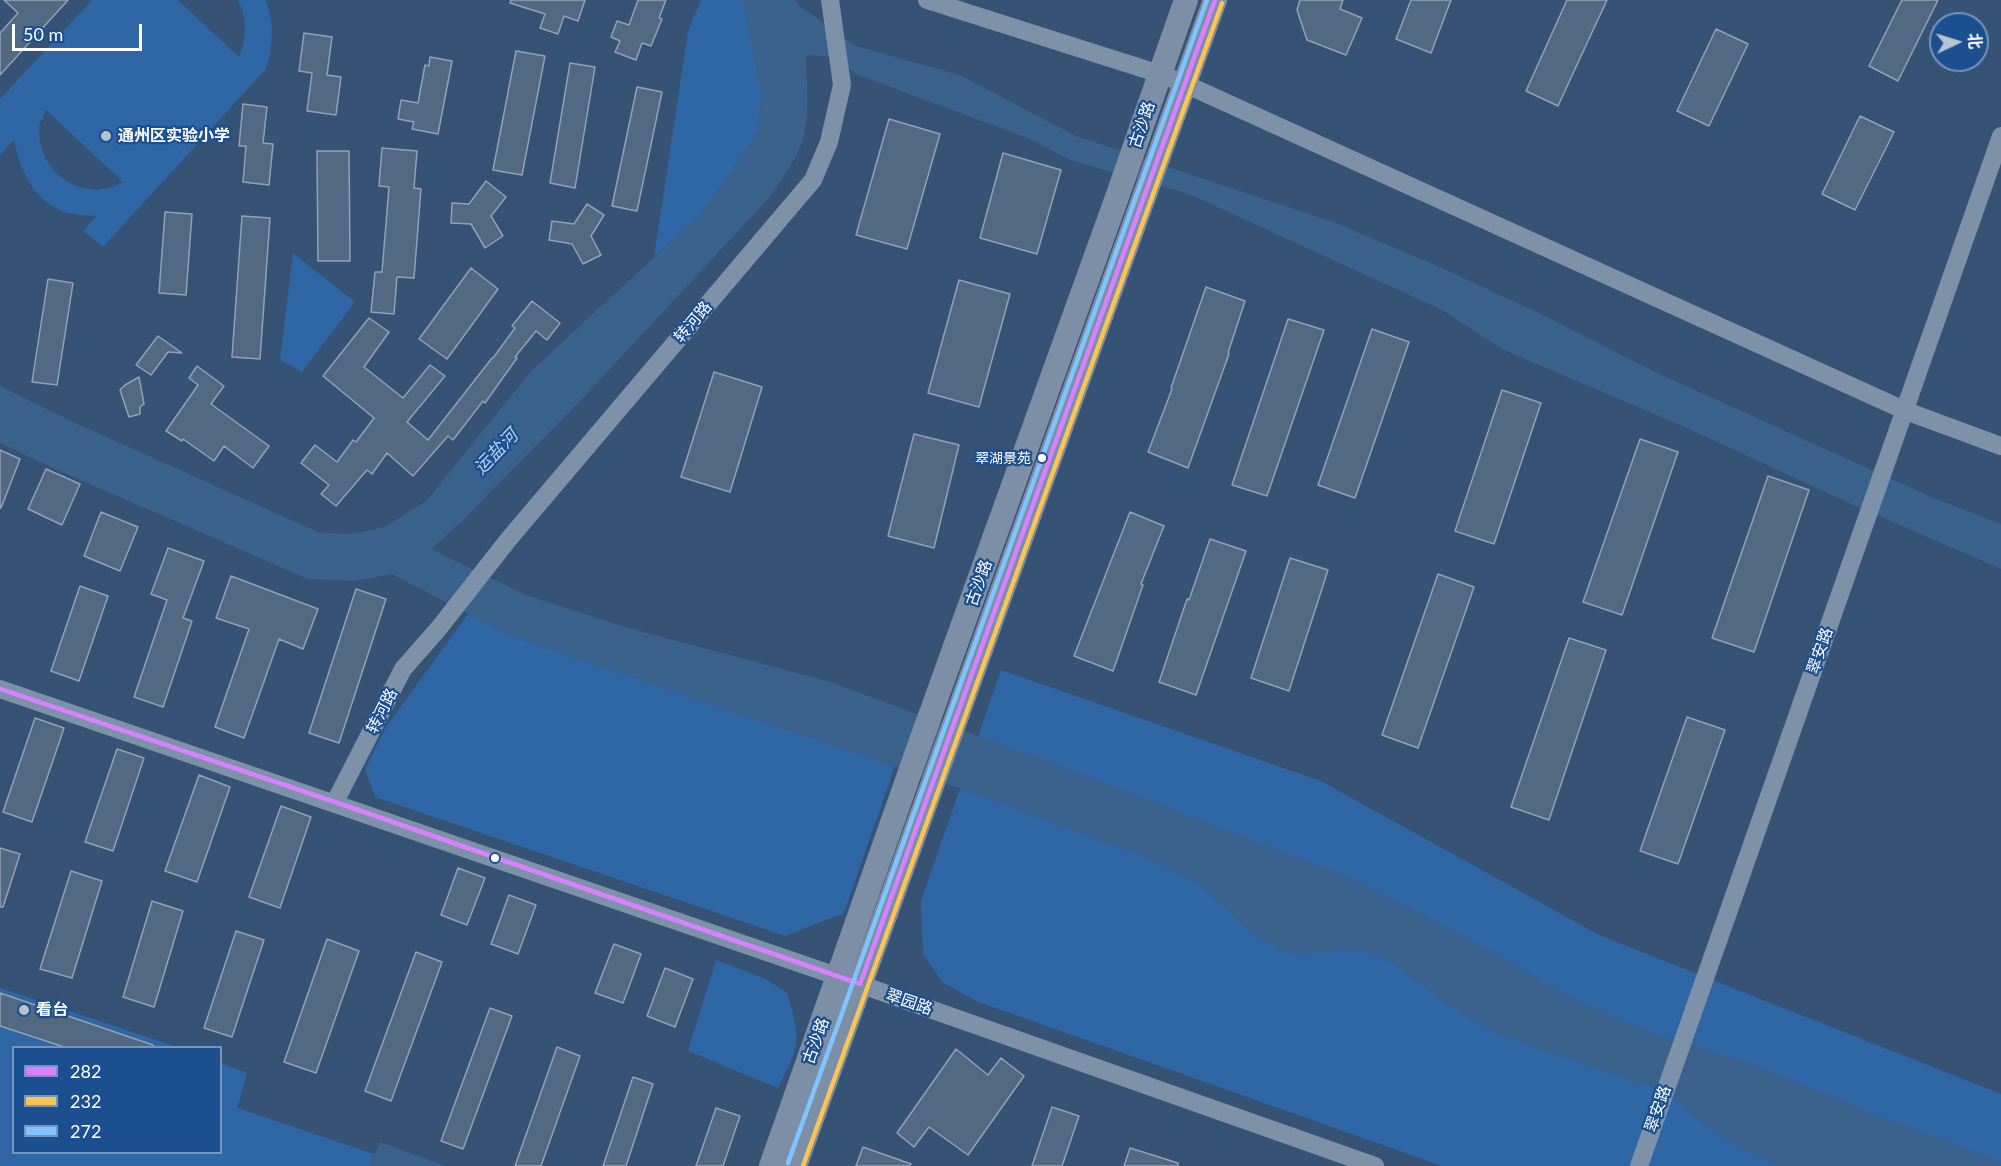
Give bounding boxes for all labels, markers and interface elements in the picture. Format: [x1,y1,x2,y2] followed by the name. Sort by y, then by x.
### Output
[15,12,146,50] scale bar
[1929,12,1989,72] north arrow
[23,23,63,45] text: 50 m
[1965,32,1985,49] text: 北
[1125,99,1159,151] street label: 古沙路
[118,126,230,146] place label: 通州区实验小学
[99,129,113,143] marker: 通州区实验小学
[670,297,716,347] street label: 转河路
[469,425,523,479] water label: 运盐河
[975,450,1031,466] place label: 翠湖景苑
[1036,452,1048,464] marker: 翠湖景苑
[962,557,996,609] street label: 古沙路
[1803,625,1837,677] street label: 翠安路
[363,685,401,737] street label: 转河路
[489,852,501,864] unlabelled marker
[883,985,935,1019] street label: 翠园路
[36,1000,68,1020] place label: 看台
[17,1003,31,1017] marker: 看台
[799,1015,833,1067] street label: 古沙路
[12,1046,222,1154] legend
[70,1060,101,1082] text: 282
[1641,1083,1675,1135] street label: 翠安路
[70,1090,101,1112] text: 232
[70,1120,101,1142] text: 272

